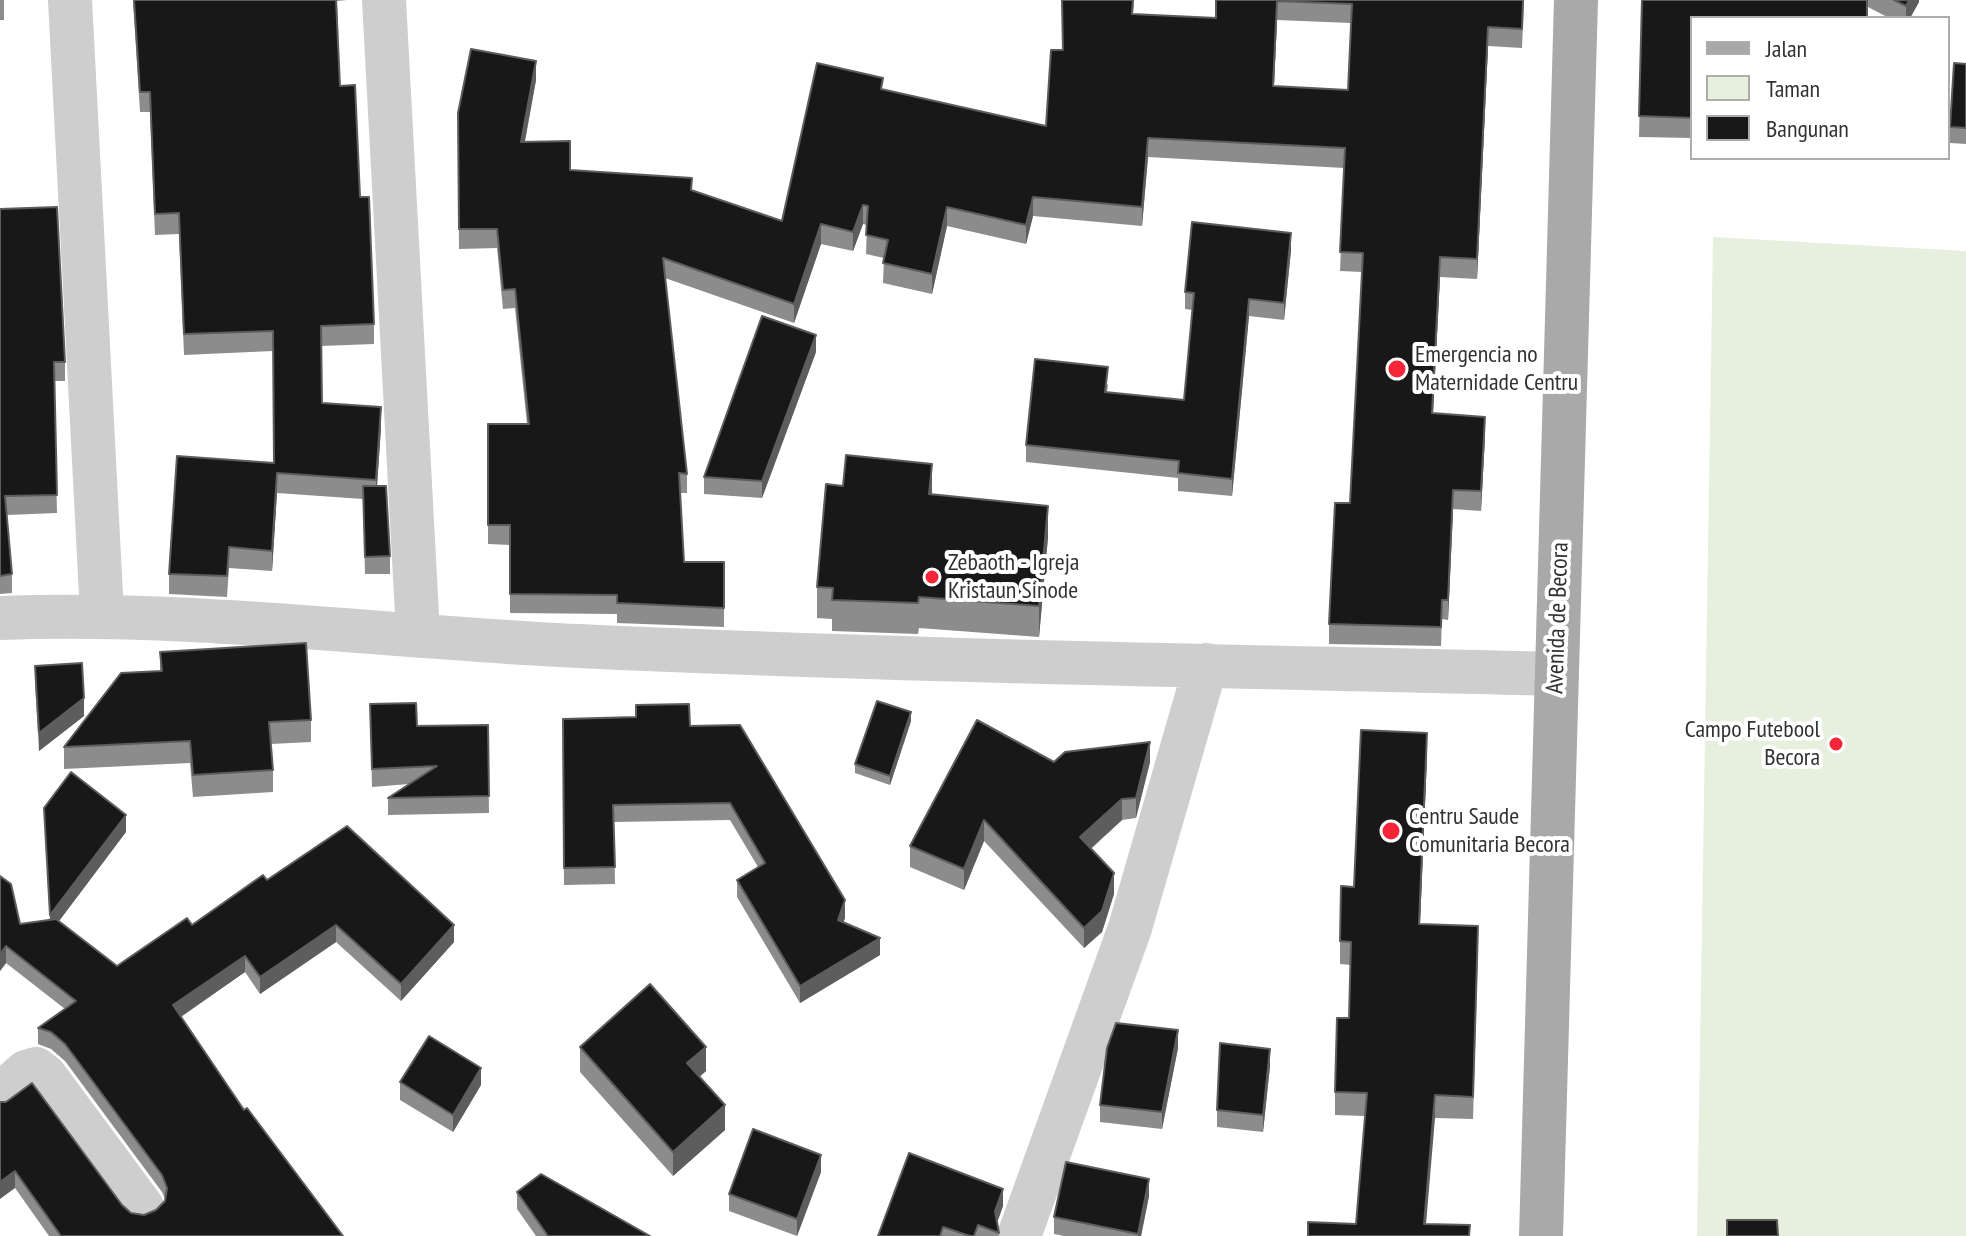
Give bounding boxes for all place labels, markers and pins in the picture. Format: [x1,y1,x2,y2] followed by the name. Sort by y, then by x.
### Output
[1415,341,1578,397] place label: Emergencia no Maternidade Centru
[1386,358,1408,380] marker: Emergencia no Maternidade Centru
[948,549,1079,605] place label: Zebaoth - Igreja Kristaun Sinode
[923,568,941,586] marker: Zebaoth - Igreja Kristaun Sinode
[1685,716,1820,772] place label: Campo Futebool Becora
[1827,735,1845,753] marker: Campo Futebool Becora
[1409,803,1570,859] place label: Centru Saude Comunitaria Becora
[1380,820,1402,842] marker: Centru Saude Comunitaria Becora

